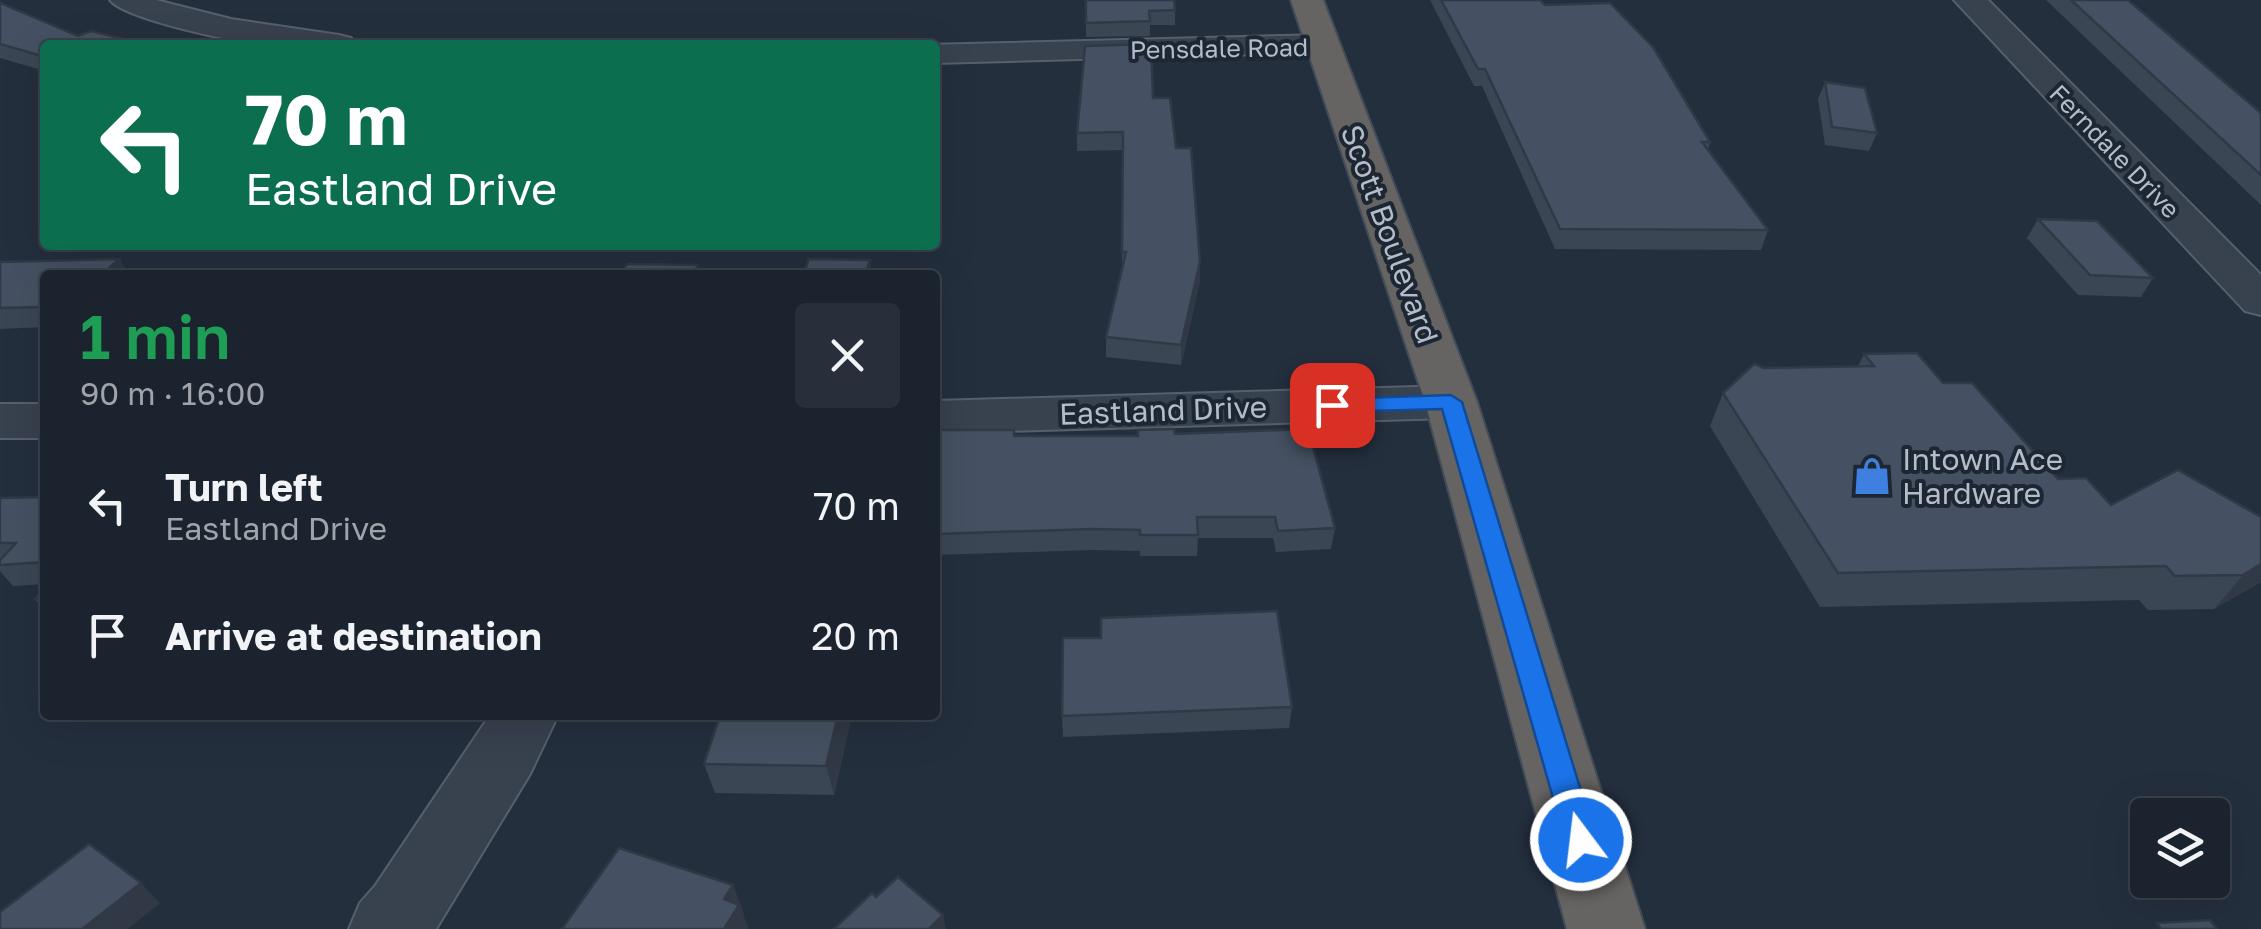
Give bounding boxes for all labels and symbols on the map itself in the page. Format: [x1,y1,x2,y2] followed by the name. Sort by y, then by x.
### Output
[1129,31,1309,65] street label: Pensdale Road
[2043,78,2187,224] street label: Ferndale Drive
[1334,120,1446,348] street label: Scott Boulevard
[1290,363,1375,448] pin
[1058,388,1268,432] street label: Eastland Drive
[1902,441,2063,511] place label: Intown Ace Hardware
[1851,455,1893,497] shop icon: Intown Ace Hardware
[1529,788,1633,892] position arrow

